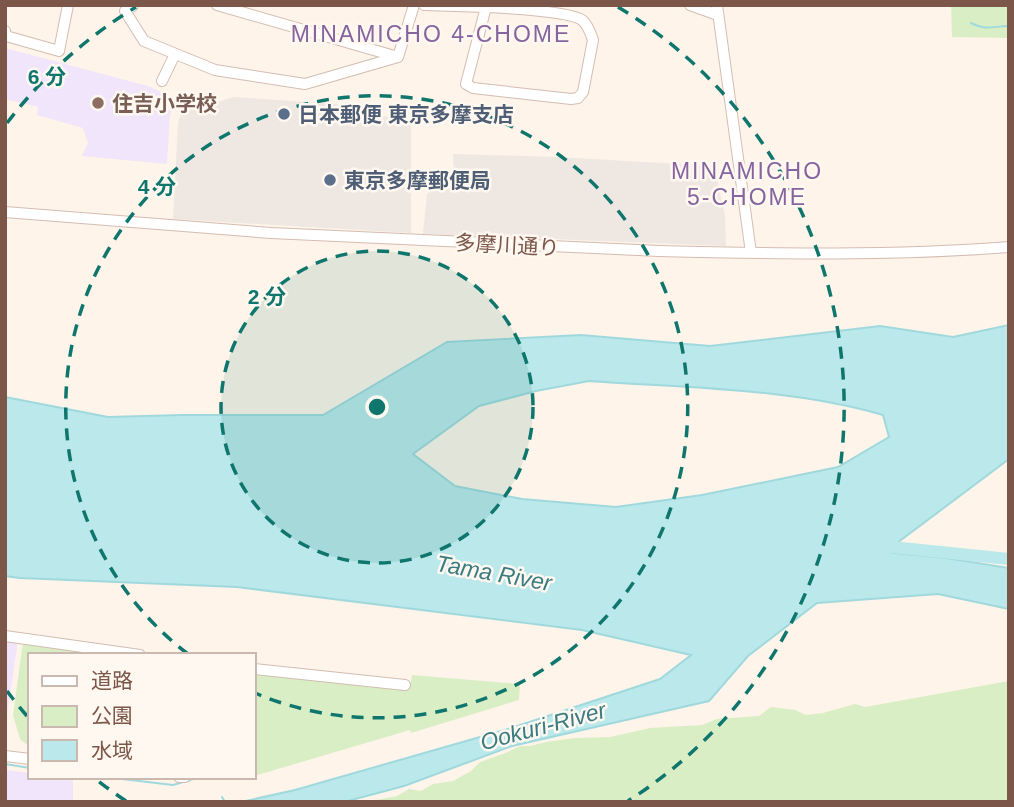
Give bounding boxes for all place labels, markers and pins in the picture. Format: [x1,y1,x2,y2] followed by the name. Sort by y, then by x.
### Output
[112,92,217,115] place label: 住吉小学校
[90,95,106,111] marker: 住吉小学校
[298,103,514,126] place label: 日本郵便 東京多摩支店
[276,106,292,122] marker: 日本郵便 東京多摩支店
[344,169,491,192] place label: 東京多摩郵便局
[322,172,338,188] marker: 東京多摩郵便局
[365,395,389,419] centre of rings

